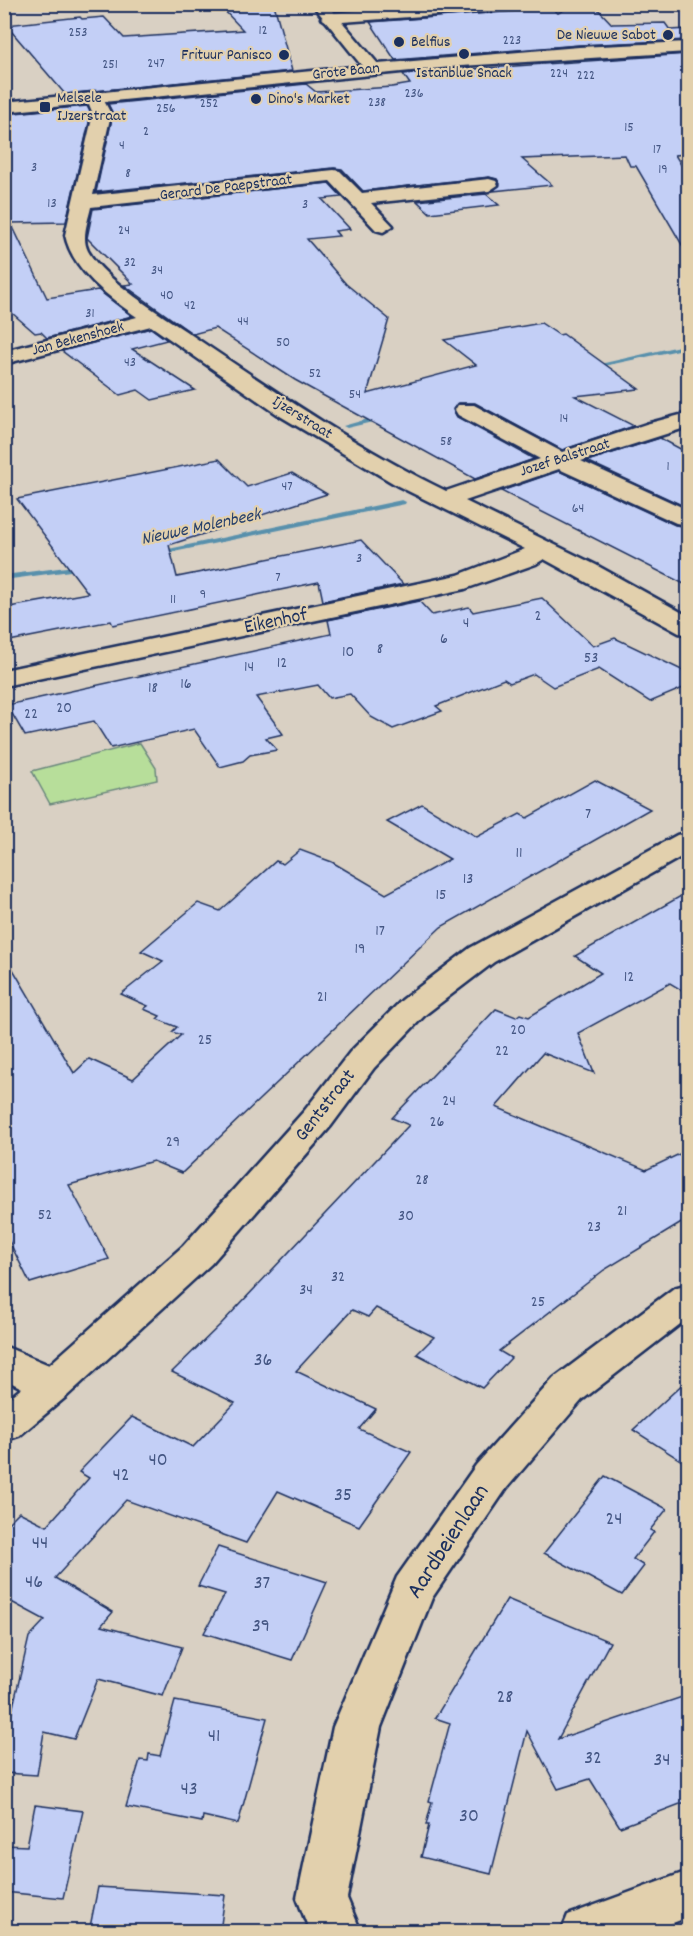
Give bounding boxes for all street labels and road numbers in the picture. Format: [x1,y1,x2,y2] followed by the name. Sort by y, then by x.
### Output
[311,57,381,87] street label: Grote Baan
[158,168,294,208] street label: Gerard De Paepstraat
[29,316,127,362] street label: Jan Bekenshoek
[267,390,337,446] street label: Ijzerstraat
[517,433,613,483] street label: Jozef Balstraat
[242,601,311,642] street label: Eikenhof
[289,1064,363,1148] street label: Gentstraat
[399,1478,499,1606] street label: Aardbeienlaan

